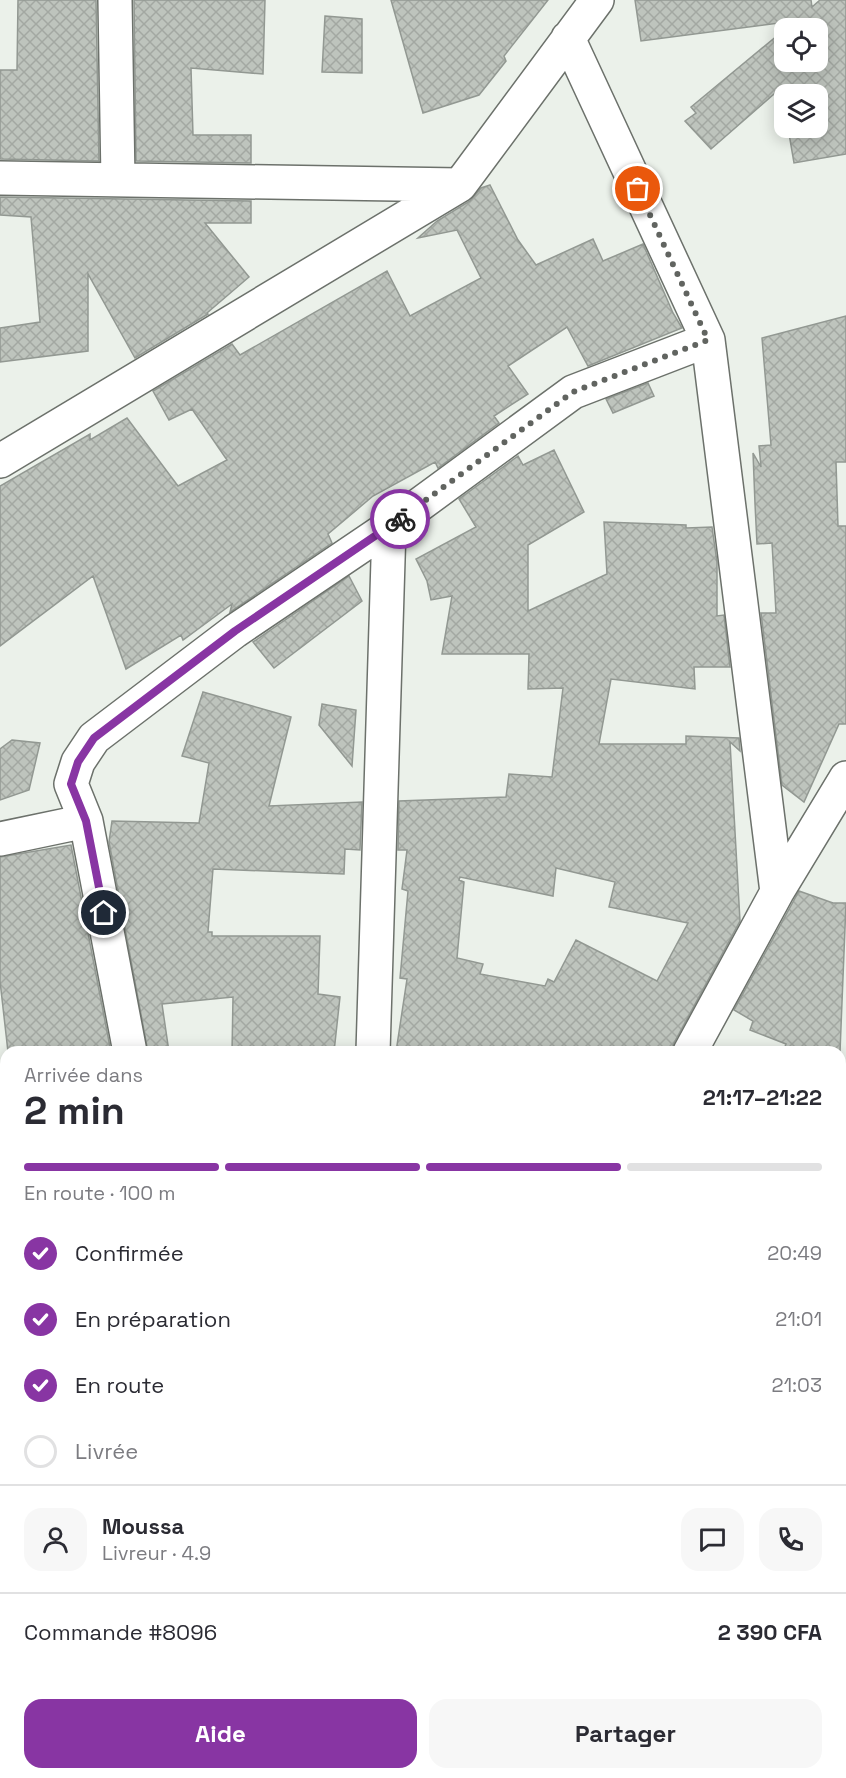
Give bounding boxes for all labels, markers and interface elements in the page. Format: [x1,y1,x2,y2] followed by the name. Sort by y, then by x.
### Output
[774,18,828,138] map controls
[774,18,828,72] button: locate
[774,84,828,138] button: layers
[612,163,663,214] pin
[621,172,654,205] icon: bag
[370,489,430,549] courier
[384,503,417,536] icon: bike
[78,887,129,938] pin
[87,896,120,929] icon: home
[24,1062,143,1088] text: Arrivée dans
[703,1083,822,1111] text: 21:17–21:22
[24,1086,125,1135] text: 2 min
[24,1180,175,1206] text: En route · 100 m
[24,1237,57,1270] icon: check
[75,1239,184,1267] text: Confirmée
[767,1240,822,1266] text: 20:49
[24,1303,57,1336] icon: check
[75,1305,231,1333] text: En préparation
[775,1306,822,1332] text: 21:01
[24,1369,57,1402] icon: check
[75,1371,164,1399] text: En route
[772,1372,822,1398] text: 21:03
[75,1437,138,1465] text: Livrée
[24,1508,87,1571] button: person
[681,1508,744,1571] button: chat
[759,1508,822,1571] button: phone
[102,1512,184,1540] text: Moussa
[102,1540,211,1566] text: Livreur · 4.9
[24,1618,217,1646] text: Commande #8096
[718,1618,822,1646] text: 2 390 CFA
[24,1699,417,1768] button: Aide
[429,1699,822,1768] button: Partager

